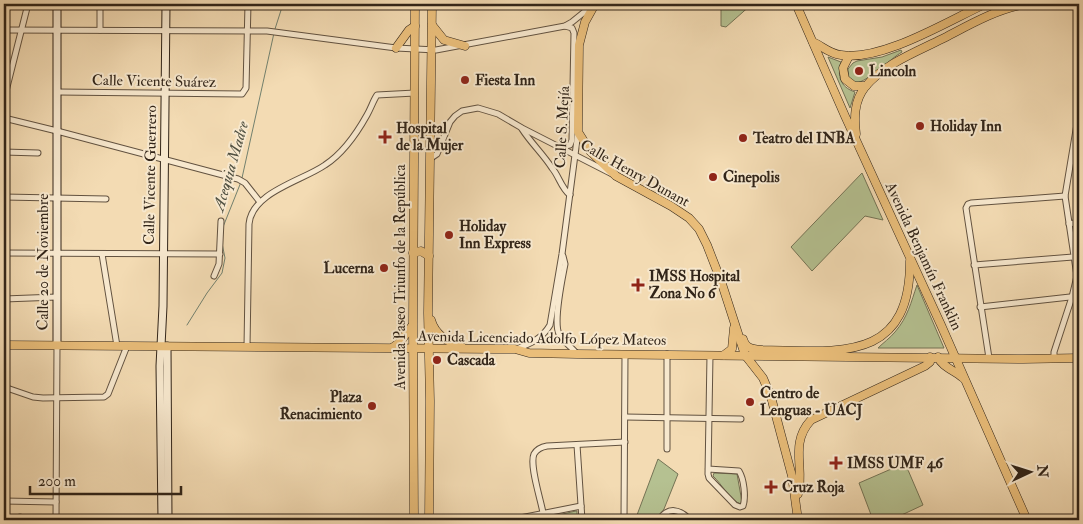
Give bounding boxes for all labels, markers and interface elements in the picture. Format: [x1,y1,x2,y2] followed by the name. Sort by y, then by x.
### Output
[869,62,917,81] place label: Lincoln
[853,65,865,77] marker: Lincoln
[92,71,216,92] street label: Calle Vicente Suárez
[475,71,536,90] place label: Fiesta Inn
[459,74,471,86] marker: Fiesta Inn
[551,84,574,169] street label: Calle S. Mejía
[140,105,161,245] street label: Calle Vicente Guerrero
[930,117,1002,137] place label: Holiday Inn
[208,118,254,215] water label: Acequia Madre
[396,119,464,155] place label: Hospital de la Mujer
[914,120,926,132] marker: Holiday Inn
[752,129,855,148] place label: Teatro del INBA
[378,130,392,144] marker: Hospital de la Mujer
[737,132,749,144] marker: Teatro del INBA
[577,136,693,211] street label: Calle Henry Dunant
[391,163,411,391] street label: Avenida Paseo Triunfo de la República
[723,168,780,188] place label: Cinepolis
[707,171,719,183] marker: Cinepolis
[880,178,966,334] street label: Avenida Benjamín Franklin
[34,194,53,330] street label: Calle 20 de Noviembre
[459,217,531,254] place label: Holiday Inn Express
[443,229,455,241] marker: Holiday Inn Express
[324,259,375,278] place label: Lucerna
[378,262,390,274] marker: Lucerna
[649,267,740,303] place label: IMSS Hospital Zona No 6
[631,278,645,292] marker: IMSS Hospital Zona No 6
[417,327,666,351] street label: Avenida Licenciado Adolfo López Mateos
[447,351,496,370] place label: Cascada
[431,354,443,366] marker: Cascada
[760,384,863,421] place label: Centro de Lenguas - UACJ
[280,388,363,424] place label: Plaza Renacimiento
[744,396,756,408] marker: Centro de Lenguas - UACJ
[366,400,378,412] marker: Plaza Renacimiento
[1006,446,1056,496] north arrow
[847,454,944,473] place label: IMSS UMF 46
[829,456,843,470] marker: IMSS UMF 46
[1033,463,1051,478] text: N
[30,464,181,496] scale bar
[38,472,76,491] text: 200 m
[782,478,845,497] place label: Cruz Roja
[764,480,778,494] marker: Cruz Roja

